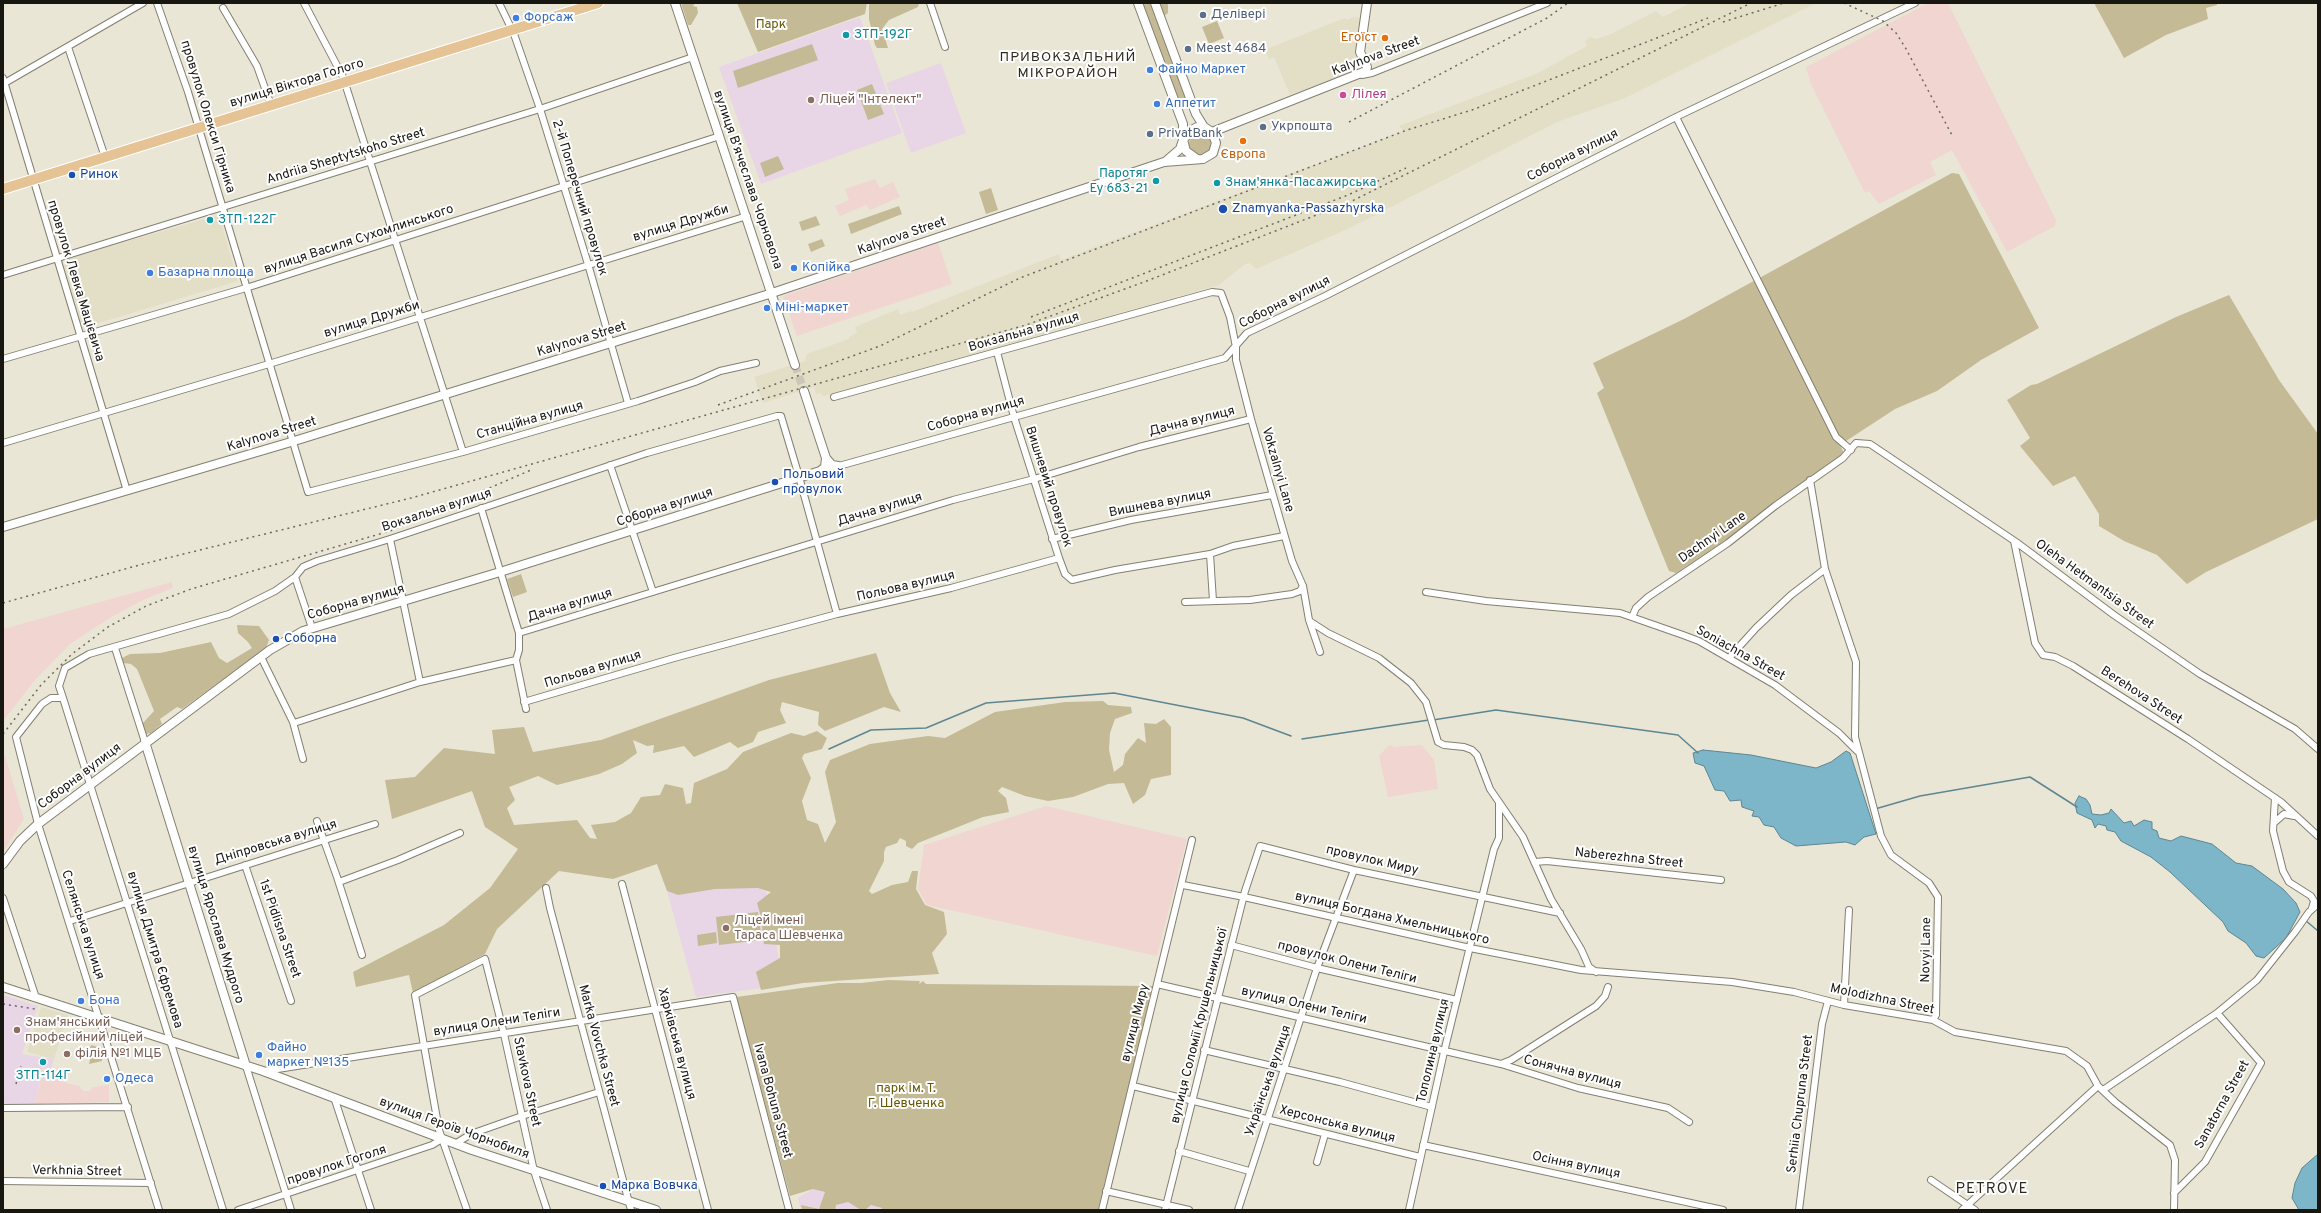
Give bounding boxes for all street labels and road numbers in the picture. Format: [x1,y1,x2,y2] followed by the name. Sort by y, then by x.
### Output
[1330,34,1422,80] street label: Kalynova Street
[176,39,238,195] street label: провулок Олекси Гірника
[228,56,366,112] street label: вулиця Віктора Голого
[709,89,785,271] street label: вулиця Вʼячеслава Чорновола
[548,118,610,278] street label: 2-й Поперечний провулок
[265,125,427,189] street label: Andriia Sheptytskoho Street
[1525,126,1621,186] street label: Соборна вулиця
[43,198,107,364] street label: провулок Левка Мацієвича
[262,202,456,278] street label: вулиця Василя Сухомлинського
[631,202,731,246] street label: вулиця Дружби
[856,215,948,259] street label: Kalynova Street
[1237,273,1333,333] street label: Соборна вулиця
[322,298,422,342] street label: вулиця Дружби
[967,310,1081,356] street label: Вокзальна вулиця
[536,319,628,361] street label: Kalynova Street
[926,394,1026,436] street label: Соборна вулиця
[475,398,585,444] street label: Станційна вулиця
[1147,404,1237,440] street label: Дачна вулиця
[226,414,318,456] street label: Kalynova Street
[1021,425,1075,549] street label: Вишневий провулок
[1257,426,1297,514] street label: Vokzalnyi Lane
[615,485,715,531] street label: Соборна вулиця
[380,486,494,536] street label: Вокзальна вулиця
[1108,486,1212,522] street label: Вишнева вулиця
[836,490,924,530] street label: Дачна вулиця
[1676,509,1750,567] street label: Dachnyi Lane
[2032,537,2156,633] street label: Oleha Hetmantsia Street
[855,568,957,606] street label: Польова вулиця
[306,582,406,624] street label: Соборна вулиця
[526,586,614,626] street label: Дачна вулиця
[1693,623,1787,685] street label: Soniachna Street
[543,648,643,692] street label: Польова вулиця
[2097,664,2185,728] street label: Berehova Street
[35,741,125,813] street label: Соборна вулиця
[213,817,339,869] street label: Дніпровська вулиця
[1324,843,1420,879] street label: провулок Миру
[184,844,246,1006] street label: вулиця Ярослава Мудрого
[1574,846,1684,872] street label: Naberezhna Street
[57,868,107,982] street label: Селянська вулиця
[123,870,185,1030] street label: вулиця Дмитра Єфремова
[255,878,303,980] street label: 1st Pidlisna Street
[1293,889,1491,949] street label: вулиця Богдана Хмельницького
[1919,917,1935,983] street label: Novyi Lane
[1168,927,1232,1125] street label: вулиця Соломії Крушельницької
[1276,938,1418,988] street label: провулок Олени Теліги
[1828,981,1936,1019] street label: Molodizhna Street
[1119,982,1153,1064] street label: вулиця Миру
[574,983,622,1109] street label: Marka Vovchka Street
[1240,984,1368,1028] street label: вулиця Олени Теліги
[654,986,698,1102] street label: Харківська вулиця
[1414,997,1454,1105] street label: Тополина вулиця
[432,1005,562,1041] street label: вулиця Олени Теліги
[1243,1023,1295,1139] street label: Українська вулиця
[1785,1034,1817,1174] street label: Serhiia Chupruna Street
[509,1036,543,1128] street label: Stavkova Street
[749,1042,795,1160] street label: Ivana Bohuna Street
[1521,1052,1623,1094] street label: Сонячна вулиця
[2192,1058,2254,1152] street label: Sanatorna Street
[377,1095,531,1163] street label: вулиця Героїв Чорнобиля
[1277,1103,1397,1147] street label: Херсонська вулиця
[285,1143,389,1189] street label: провулок Гоголя
[1531,1149,1621,1183] street label: Осіння вулиця
[32,1163,122,1181] street label: Verkhnia Street

